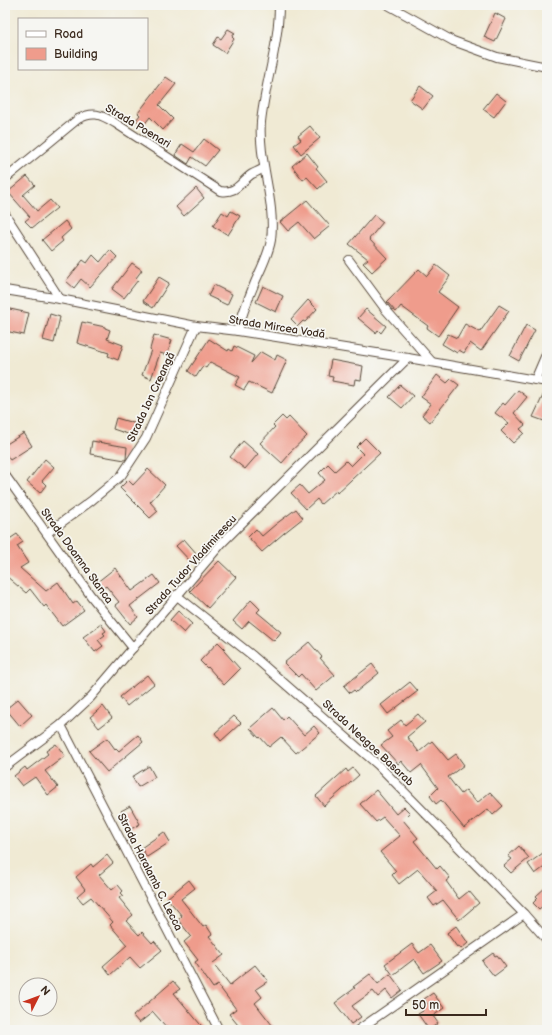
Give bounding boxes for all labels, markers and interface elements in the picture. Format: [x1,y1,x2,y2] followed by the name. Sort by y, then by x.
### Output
[18,18,148,70] legend
[54,27,83,42] text: Road
[54,47,98,62] text: Building
[103,101,173,151] street label: Strada Poenari
[228,313,326,341] street label: Strada Mircea Vodă
[125,350,177,444] street label: Strada Ion Creangă
[38,506,116,606] street label: Strada Doamna Stanca
[143,512,239,618] street label: Strada Tudor Vladimirescu
[320,697,416,789] street label: Strada Neagoe Basarab
[115,811,185,933] street label: Strada Haralamb C. Lecca
[18,977,58,1017] north arrow
[37,983,53,998] text: N
[406,991,486,1017] scale bar
[412,998,439,1013] text: 50 m

